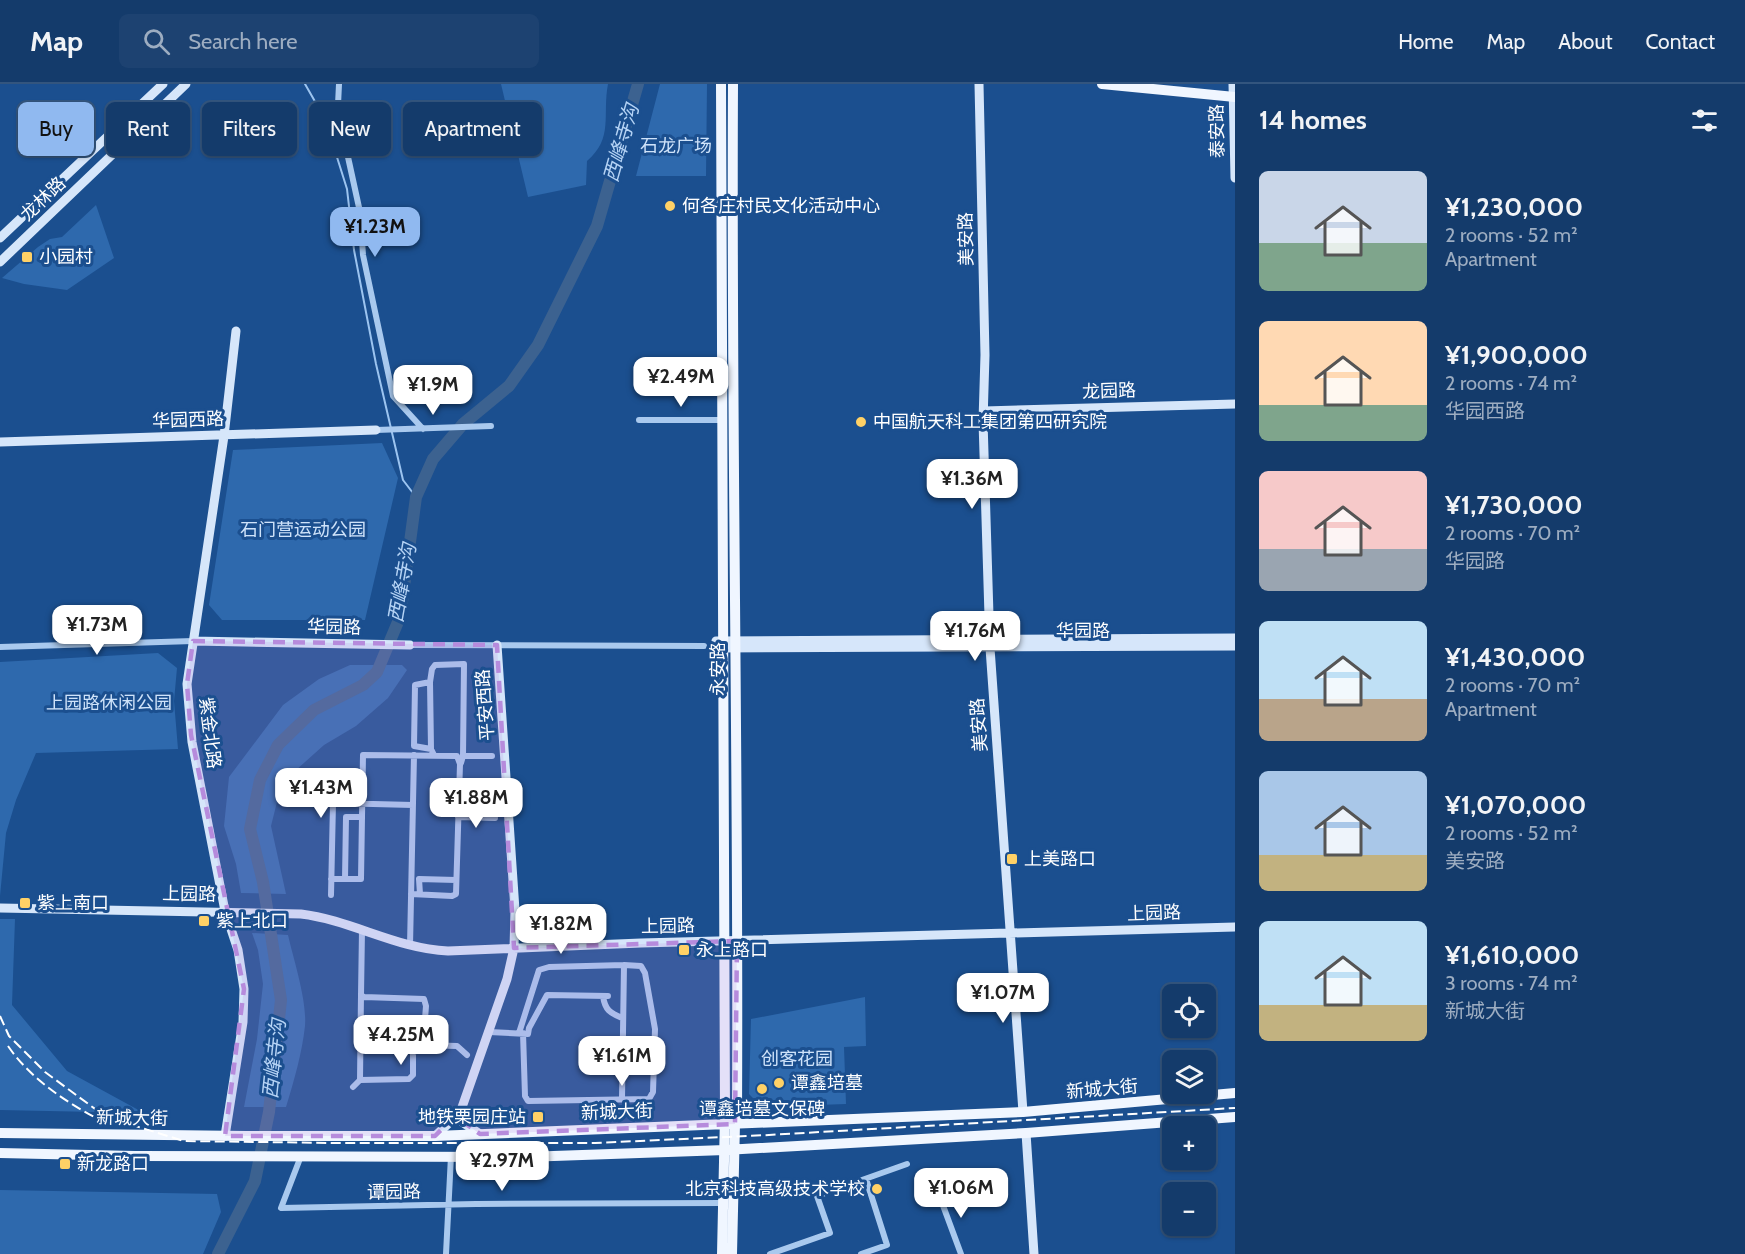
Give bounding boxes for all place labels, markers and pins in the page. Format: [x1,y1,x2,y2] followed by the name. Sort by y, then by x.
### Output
[682,195,880,217] place label: 何各庄村民文化活动中心
[663,199,677,213] marker: 何各庄村民文化活动中心
[326,207,424,258] pin: ¥1.23M
[39,246,93,268] place label: 小园村
[20,250,34,264] marker: 小园村
[632,357,730,408] pin: ¥2.49M
[391,365,475,416] pin: ¥1.9M
[873,411,1107,433] place label: 中国航天科工集团第四研究院
[854,415,868,429] marker: 中国航天科工集团第四研究院
[923,459,1021,510] pin: ¥1.36M
[48,605,146,656] pin: ¥1.73M
[926,611,1024,662] pin: ¥1.76M
[272,768,370,819] pin: ¥1.43M
[427,778,525,829] pin: ¥1.88M
[1024,848,1096,870] place label: 上美路口
[1005,852,1019,866] marker: 上美路口
[37,892,109,914] place label: 紫上南口
[18,896,32,910] marker: 紫上南口
[512,904,610,955] pin: ¥1.82M
[216,910,288,932] place label: 紫上北口
[197,914,211,928] marker: 紫上北口
[696,939,768,961] place label: 永上路口
[677,943,691,957] marker: 永上路口
[954,973,1052,1024] pin: ¥1.07M
[352,1015,450,1066] pin: ¥4.25M
[573,1036,671,1087] pin: ¥1.61M
[791,1072,863,1094] place label: 谭鑫培墓
[772,1076,786,1090] marker: 谭鑫培墓
[755,1082,769,1096] marker: 谭鑫培墓文保碑
[699,1098,825,1120] place label: 谭鑫培墓文保碑
[418,1106,526,1128] place label: 地铁栗园庄站
[531,1110,545,1124] marker: 地铁栗园庄站
[453,1141,551,1192] pin: ¥2.97M
[77,1153,149,1175] place label: 新龙路口
[58,1157,72,1171] marker: 新龙路口
[912,1168,1010,1219] pin: ¥1.06M
[685,1178,865,1200] place label: 北京科技高级技术学校
[870,1182,884,1196] marker: 北京科技高级技术学校

